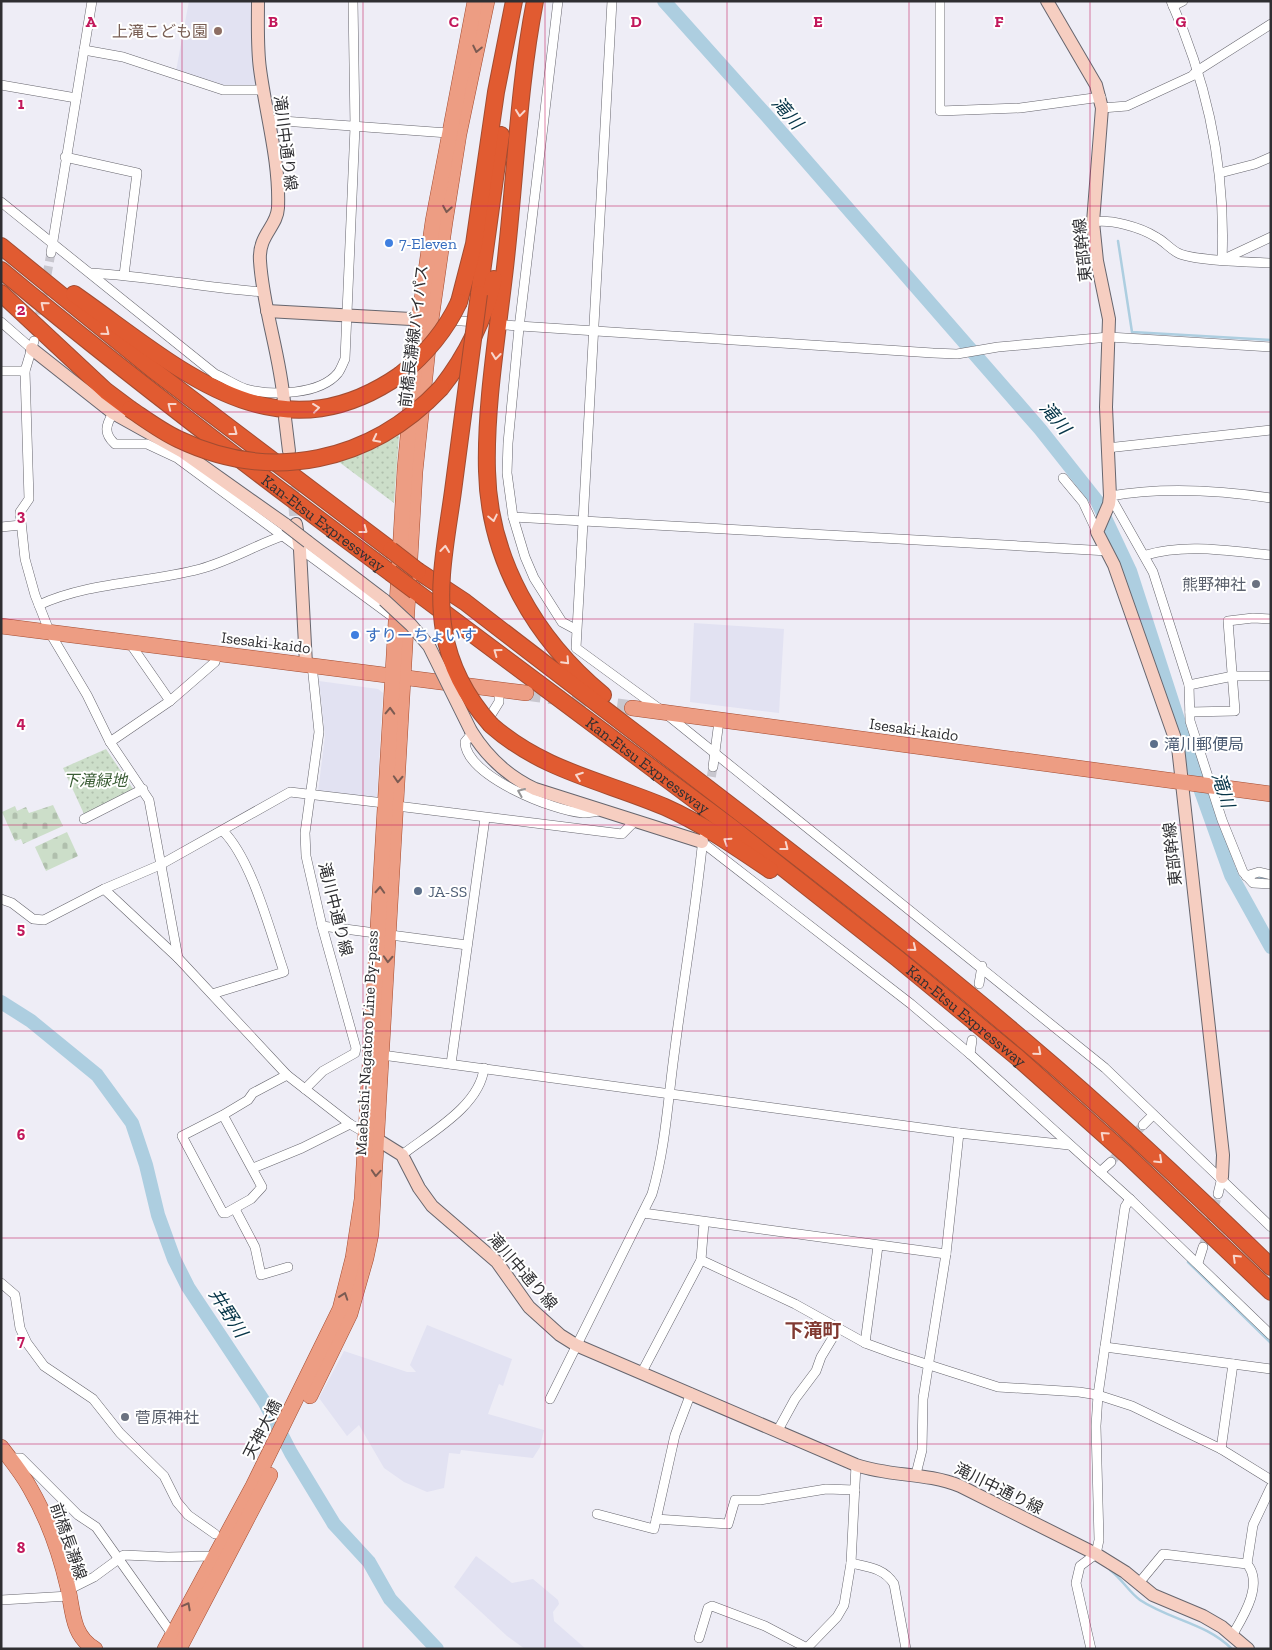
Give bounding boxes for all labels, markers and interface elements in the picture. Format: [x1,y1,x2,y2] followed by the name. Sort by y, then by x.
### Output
[86,12,97,31] text: A
[268,12,278,31] text: B
[449,12,459,31] text: C
[630,12,642,31] text: D
[813,12,823,31] text: E
[994,12,1004,31] text: F
[1176,12,1187,31] text: G
[112,22,208,41] place label: 上滝こども園
[212,25,224,37] marker: 上滝こども園
[472,44,483,53] one-way arrow
[767,92,808,135] water label: 滝川
[18,94,25,113] text: 1
[270,94,301,192] street label: 滝川中通り線
[515,110,526,118] one-way arrow
[442,204,452,213] one-way arrow
[1070,217,1095,283] street label: 東部幹線
[399,234,458,253] place label: 7-Eleven
[383,237,395,249] marker: 7-Eleven
[395,264,432,409] street label: 前橋長瀞線バイパス
[17,300,26,319] text: 2
[40,302,49,311] one-way arrow
[100,327,109,335] one-way arrow
[491,353,502,361] one-way arrow
[1035,397,1076,440] water label: 滝川
[167,403,177,412] one-way arrow
[312,403,320,414] one-way arrow
[229,426,238,435] one-way arrow
[372,433,381,443] one-way arrow
[258,471,390,576] street label: Kan-Etsu Expressway
[17,506,26,525] text: 3
[487,514,497,522] one-way arrow
[358,524,368,533] one-way arrow
[439,545,450,553] one-way arrow
[1182,575,1246,594] place label: 熊野神社
[1250,578,1262,590] marker: 熊野神社
[365,626,477,645] place label: すりーちょいす
[220,628,312,657] street label: Isesaki-kaido
[349,629,361,641] marker: すりーちょいす
[494,649,503,657] one-way arrow
[560,655,569,664] one-way arrow
[385,706,396,714] one-way arrow
[16,713,26,732] text: 4
[582,713,714,818] street label: Kan-Etsu Expressway
[868,714,960,745] street label: Isesaki-kaido
[1164,735,1244,754] place label: 滝川郵便局
[1148,738,1160,750] marker: 滝川郵便局
[1207,769,1240,812] water label: 滝川
[63,771,129,790] park label: 下滝緑地
[575,772,584,782] one-way arrow
[393,775,404,783] one-way arrow
[517,788,526,799] one-way arrow
[1160,821,1185,887] street label: 東部幹線
[724,838,733,847] one-way arrow
[780,842,789,851] one-way arrow
[315,860,356,958] street label: 滝川中通り線
[428,882,467,901] place label: JA-SS
[412,885,424,897] marker: JA-SS
[374,886,385,894] one-way arrow
[17,919,25,938] text: 5
[351,930,382,1156] street label: Maebashi-Nagatoro Line By-pass
[907,943,916,951] one-way arrow
[382,955,393,963] one-way arrow
[902,961,1031,1071] street label: Kan-Etsu Expressway
[1032,1046,1041,1055] one-way arrow
[17,1125,26,1144] text: 6
[1101,1132,1110,1141] one-way arrow
[1153,1154,1162,1163] one-way arrow
[370,1170,381,1178] one-way arrow
[484,1229,561,1314] street label: 滝川中通り線
[1233,1254,1242,1263] one-way arrow
[204,1284,253,1343] water label: 井野川
[339,1292,349,1300] one-way arrow
[784,1319,842,1342] district label: 下滝町
[17,1331,25,1350] text: 7
[239,1396,285,1462] street label: 天神大橋
[135,1408,199,1427] place label: 菅原神社
[119,1411,131,1423] marker: 菅原神社
[951,1459,1046,1518] street label: 滝川中通り線
[47,1500,91,1582] street label: 前橋長瀞線
[17,1538,26,1557] text: 8
[181,1602,191,1611] one-way arrow

